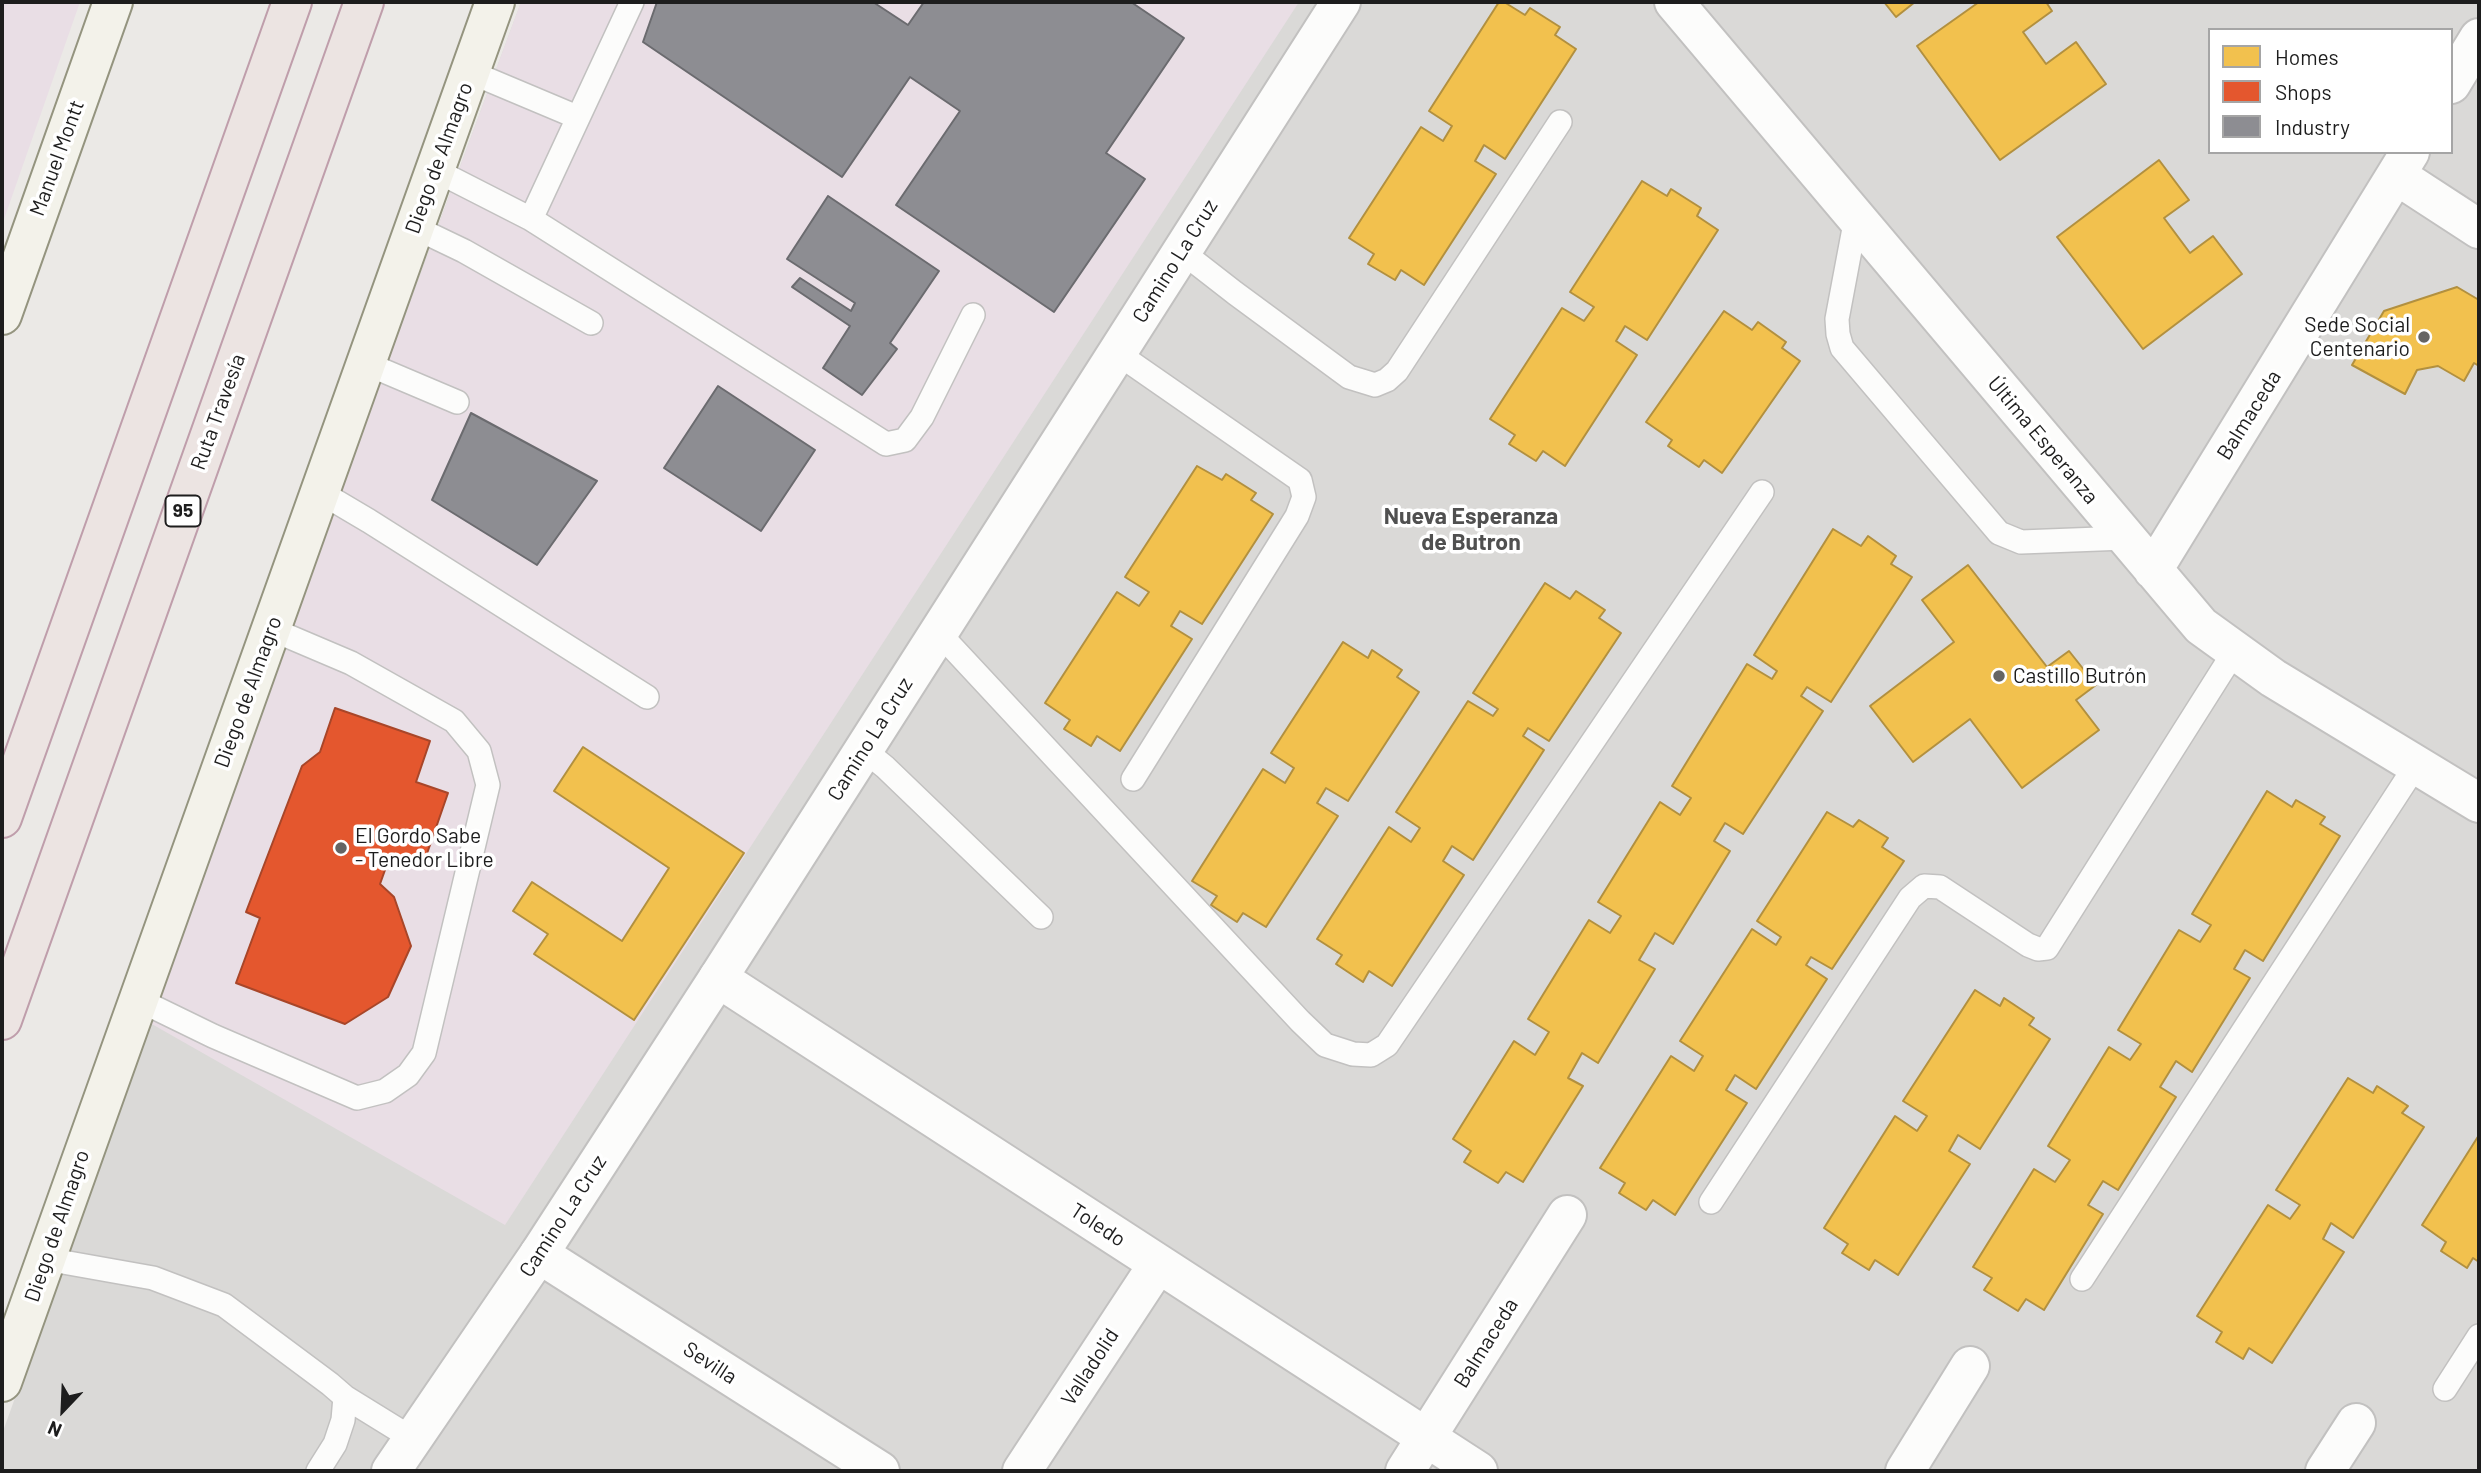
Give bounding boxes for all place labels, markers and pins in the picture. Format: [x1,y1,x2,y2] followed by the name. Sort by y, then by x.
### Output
[2304,312,2410,362] place label: Sede Social Centenario
[2416,329,2432,345] marker: Sede Social Centenario
[2013,663,2147,689] place label: Castillo Butrón
[1991,668,2007,684] marker: Castillo Butrón
[355,823,494,873] place label: El Gordo Sabe - Tenedor Libre
[333,840,349,856] marker: El Gordo Sabe - Tenedor Libre

